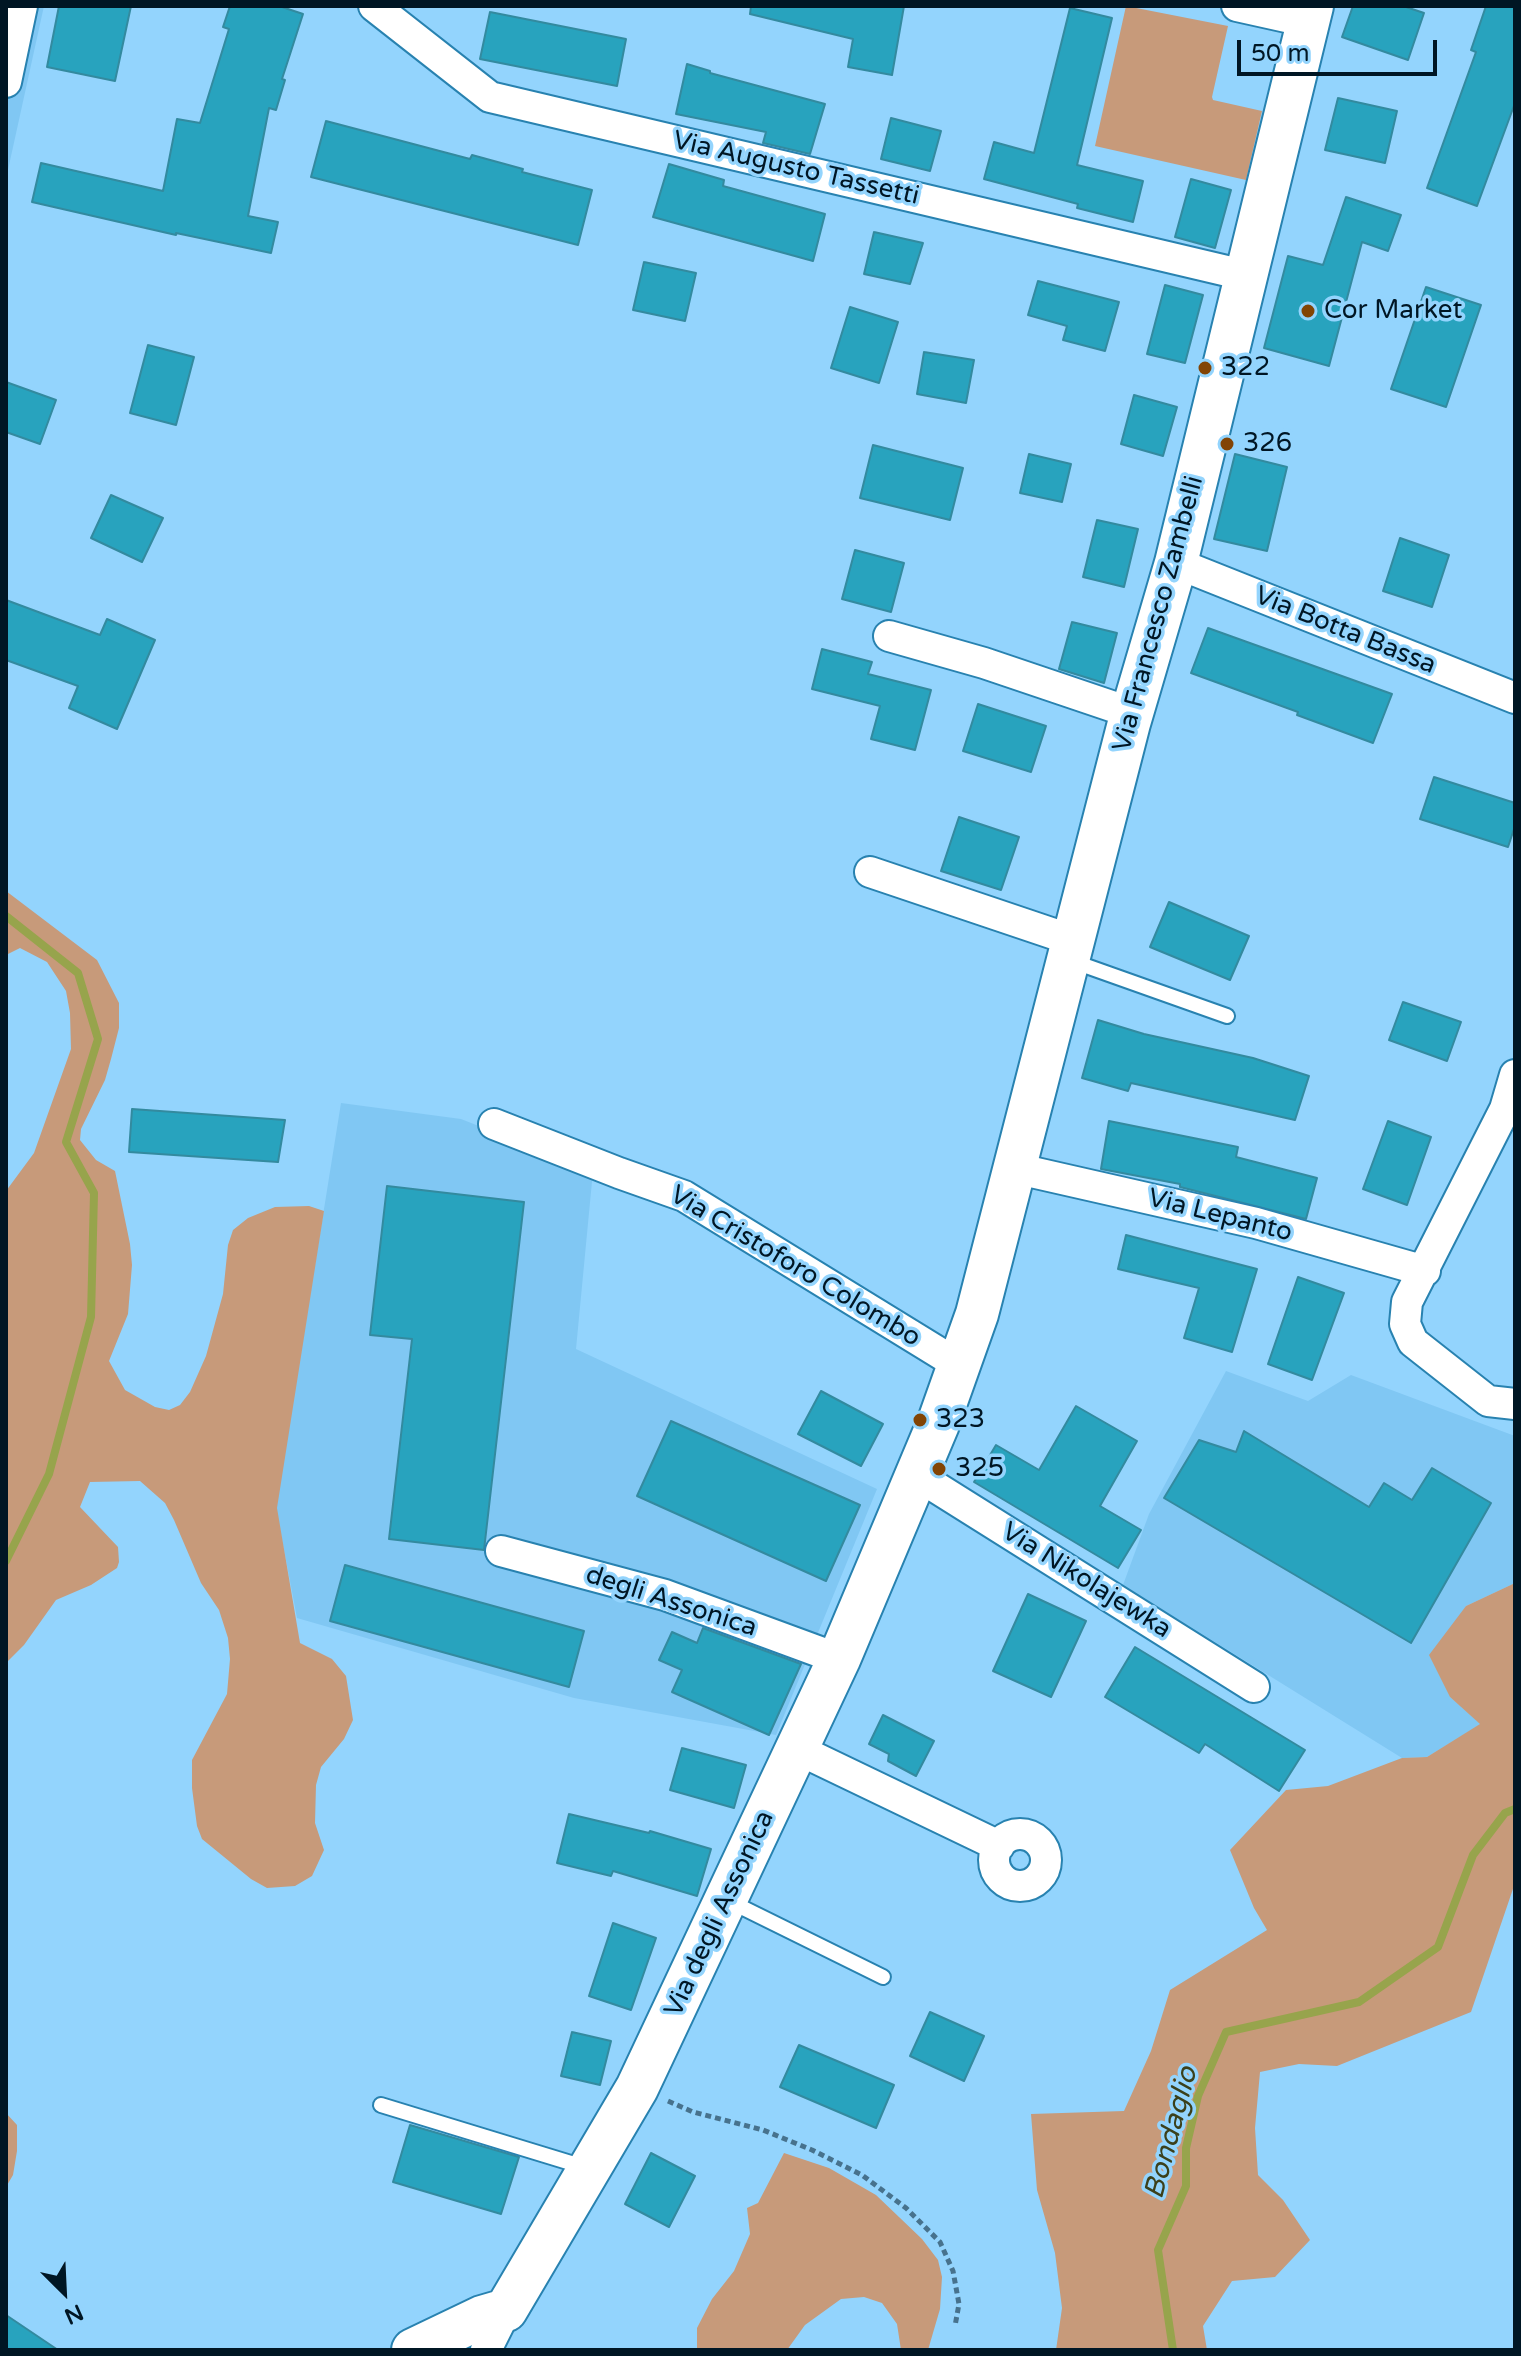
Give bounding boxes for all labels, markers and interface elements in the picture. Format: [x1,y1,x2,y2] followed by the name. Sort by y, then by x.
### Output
[1241,24,1441,74] scale bar
[1251,39,1309,68] text: 50 m
[670,125,922,213] street label: Via Augusto Tassetti
[1324,295,1462,327] place label: Cor Market
[1299,302,1317,320] marker: Cor Market
[1221,352,1270,384] place label: 322
[1196,359,1214,377] marker: 322
[1243,428,1292,460] place label: 326
[1218,435,1236,453] marker: 326
[1107,473,1211,755] street label: Via Francesco Zambelli
[1250,580,1440,682] street label: Via Botta Bassa
[664,1180,926,1354] street label: Via Cristoforo Colombo
[1145,1183,1295,1249] street label: Via Lepanto
[936,1404,985,1436] place label: 323
[911,1411,929,1429] marker: 323
[955,1453,1004,1485] place label: 325
[930,1460,948,1478] marker: 325
[996,1516,1176,1646] street label: Via Nikolajewka
[581,1560,761,1644] street label: degli Assonica
[659,1806,781,2022] street label: Via degli Assonica
[1138,2063,1206,2203] water label: Bondaglio
[24,2252,104,2332] north arrow
[60,2298,87,2329] text: N

